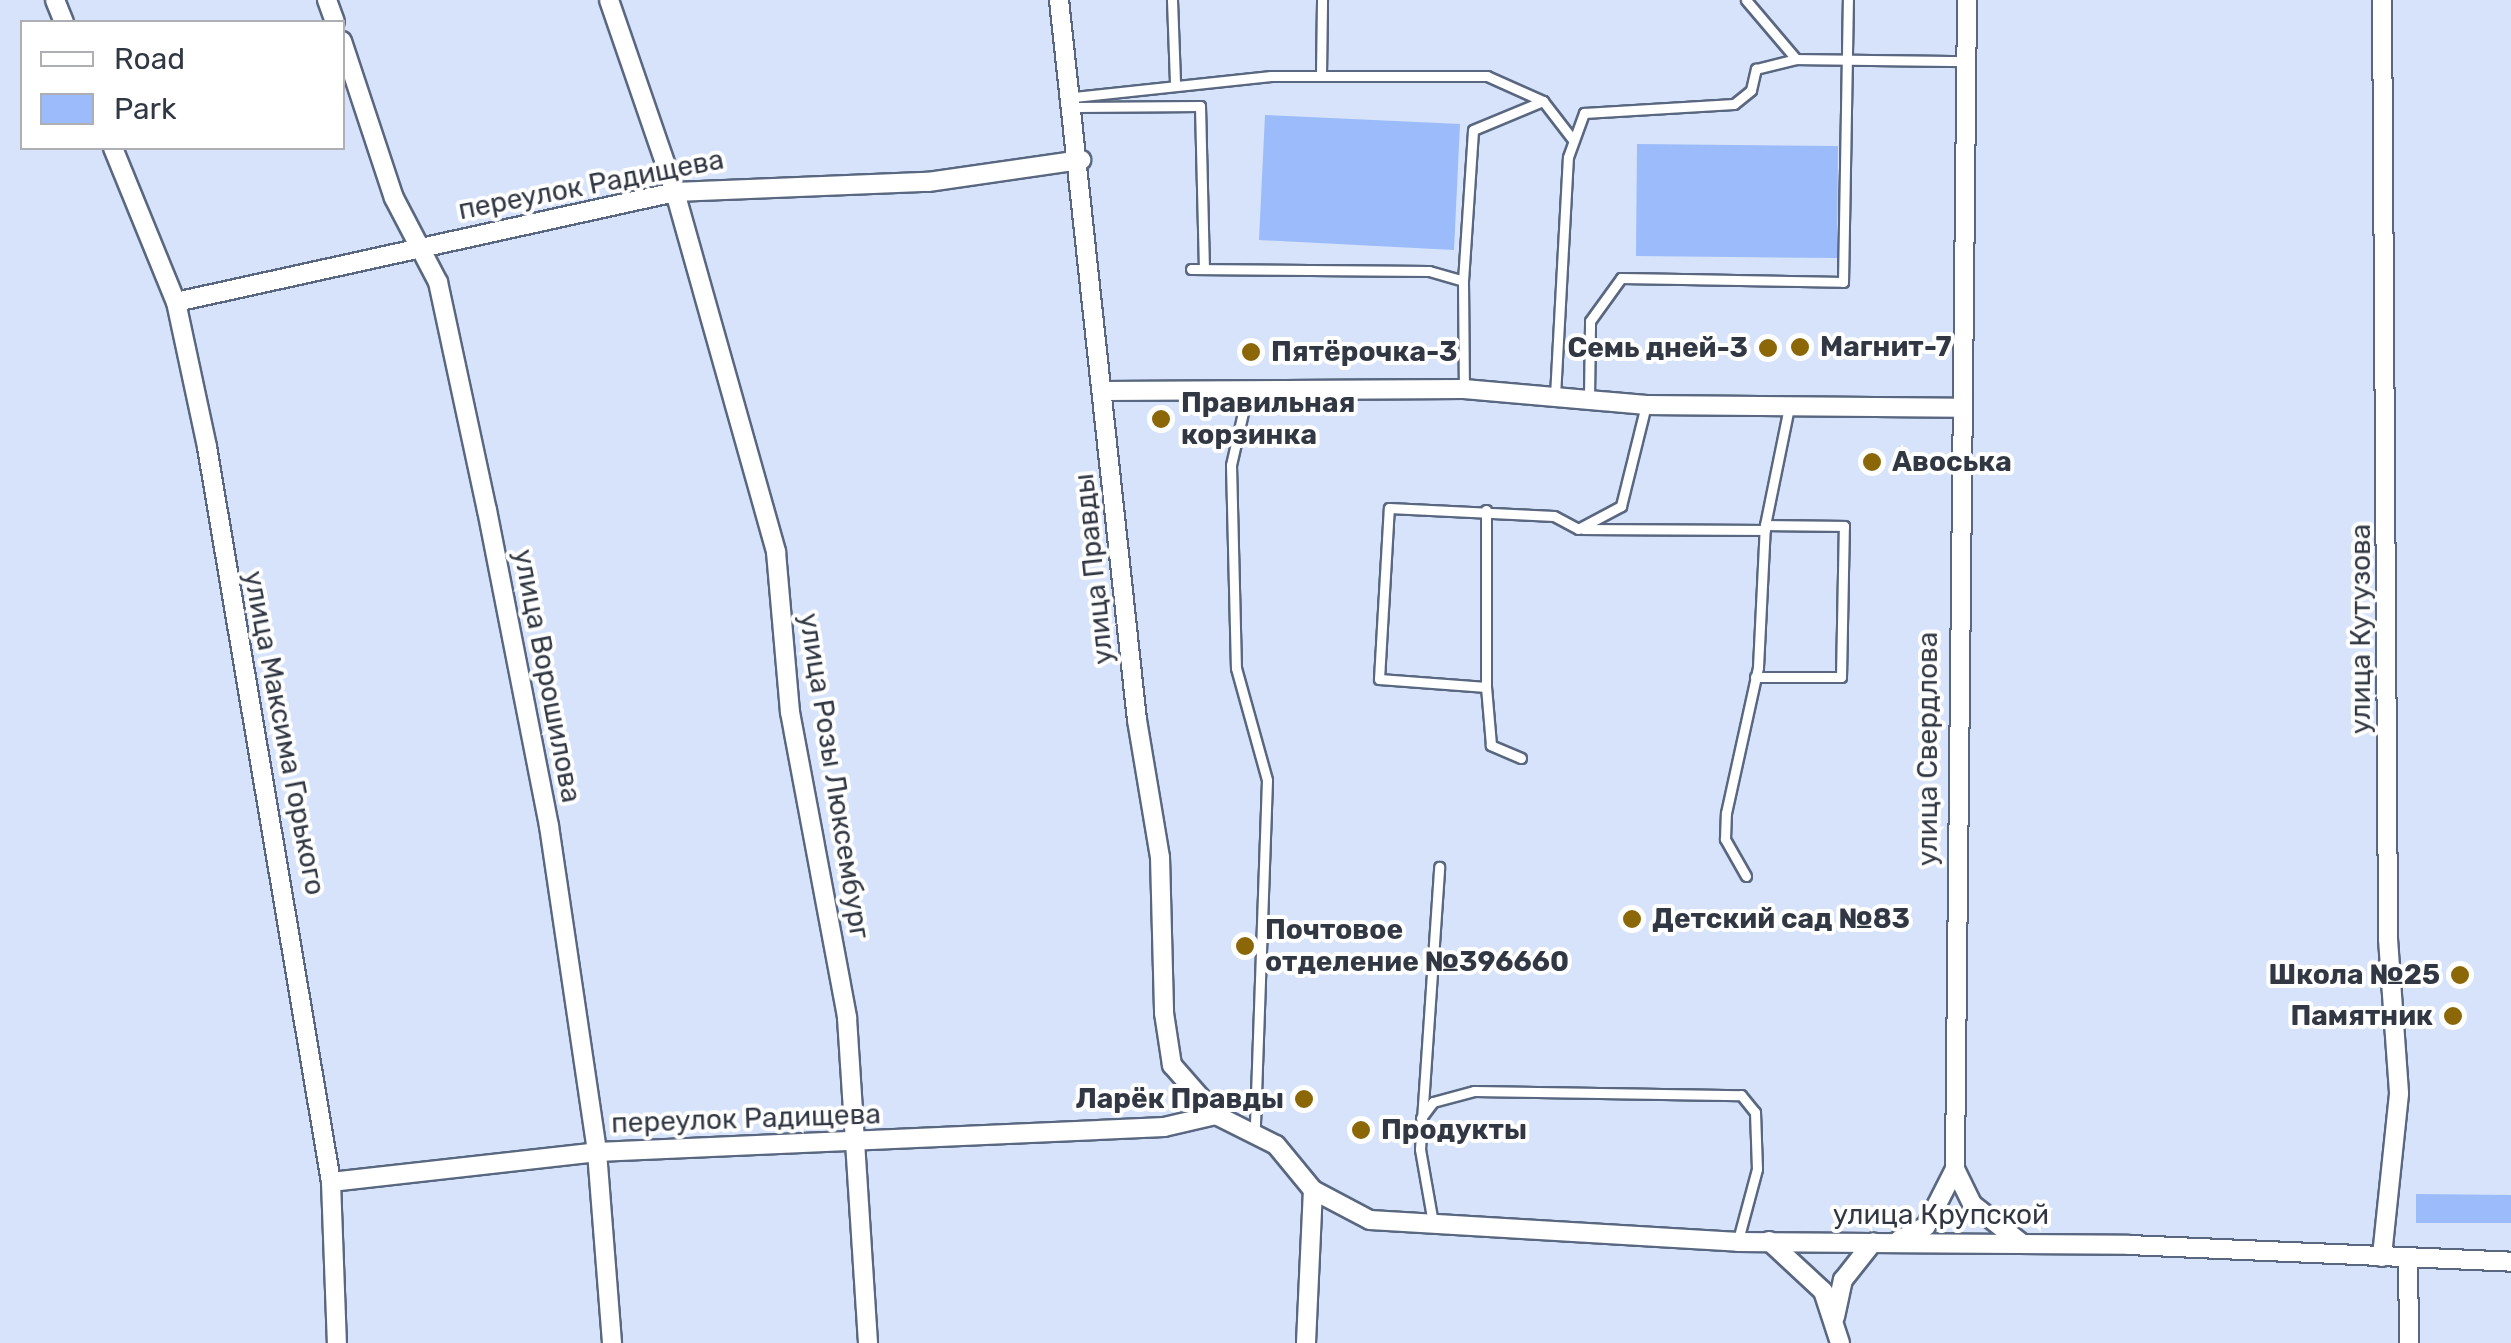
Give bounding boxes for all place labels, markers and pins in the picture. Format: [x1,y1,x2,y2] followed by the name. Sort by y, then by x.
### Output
[1820,330,1952,364] place label: Магнит-7
[1568,331,1748,365] place label: Семь дней-3
[1271,335,1457,369] place label: Пятёрочка-3
[1789,336,1811,358] marker: Магнит-7
[1757,337,1779,359] marker: Семь дней-3
[1240,341,1262,363] marker: Пятёрочка-3
[1181,386,1355,452] place label: Правильная корзинка
[1150,408,1172,430] marker: Правильная корзинка
[1892,445,2012,479] place label: Авоська
[1861,451,1883,473] marker: Авоська
[1652,902,1910,936] place label: Детский сад №83
[1621,908,1643,930] marker: Детский сад №83
[1265,913,1569,979] place label: Почтовое отделение №396660
[1234,935,1256,957] marker: Почтовое отделение №396660
[2269,958,2440,992] place label: Школа №25
[2449,964,2471,986] marker: Школа №25
[2290,999,2433,1033] place label: Памятник
[2442,1005,2464,1027] marker: Памятник
[1075,1082,1284,1116] place label: Ларёк Правды
[1293,1088,1315,1110] marker: Ларёк Правды
[1381,1113,1527,1147] place label: Продукты
[1350,1119,1372,1141] marker: Продукты

